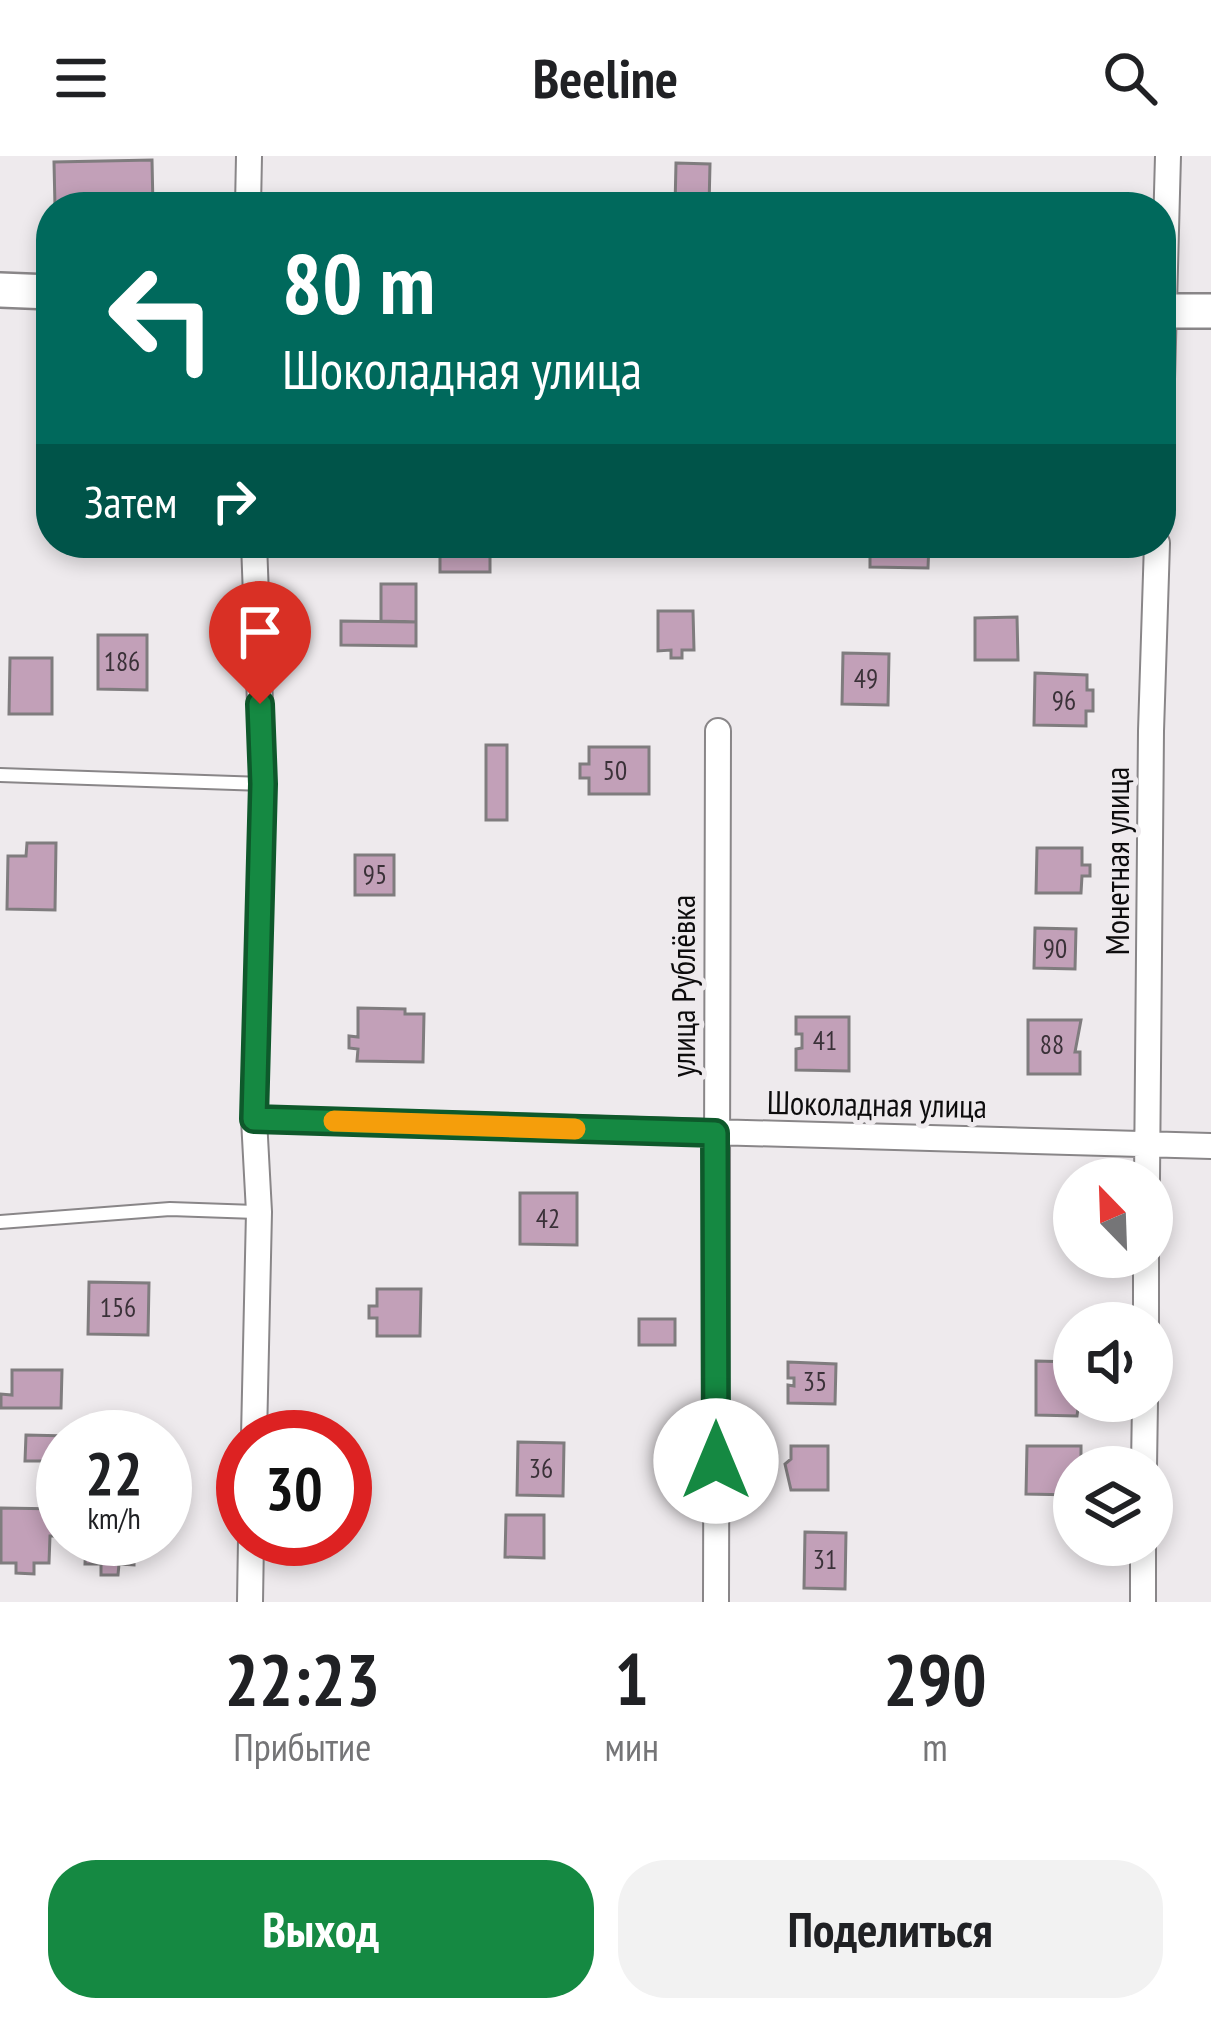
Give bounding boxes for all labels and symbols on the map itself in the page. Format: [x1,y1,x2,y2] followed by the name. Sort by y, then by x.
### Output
[209,581,311,704] pin
[104,644,140,678] house number: 186
[854,661,878,695] house number: 49
[1052,683,1076,717] house number: 96
[603,753,627,787] house number: 50
[1095,767,1138,955] street label: Монетная улица
[363,857,387,891] house number: 95
[661,895,704,1077] street label: улица Рублёвка
[1043,931,1067,965] house number: 90
[813,1023,837,1057] house number: 41
[1040,1027,1064,1061] house number: 88
[767,1080,987,1127] street label: Шоколадная улица
[1053,1158,1173,1278] north arrow
[536,1201,560,1235] house number: 42
[100,1290,136,1324] house number: 156
[803,1364,827,1398] house number: 35
[653,1398,779,1524] position arrow
[216,1410,372,1566] speed limit sign: 30
[529,1451,553,1485] house number: 36
[813,1542,837,1576] house number: 31

